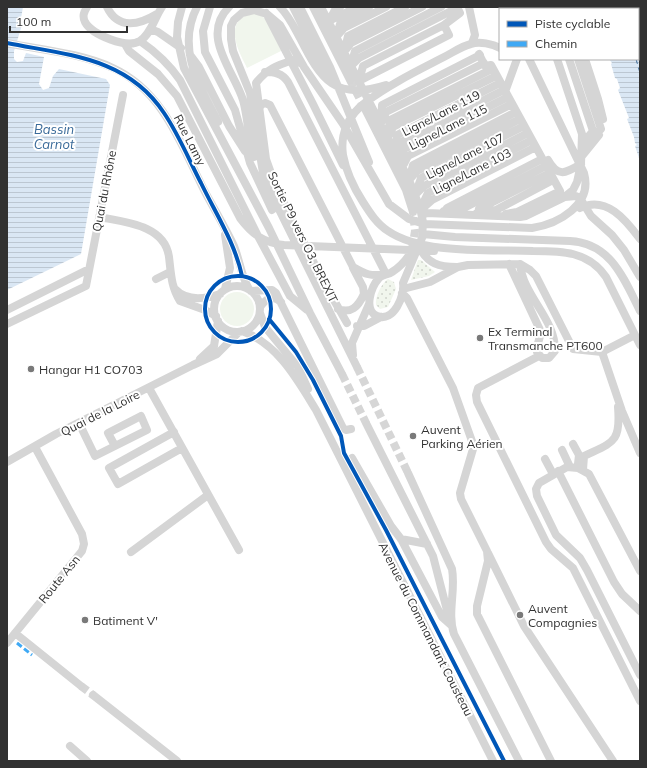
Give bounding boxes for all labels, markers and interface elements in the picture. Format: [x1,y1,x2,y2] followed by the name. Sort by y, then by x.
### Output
[10,8,127,34] scale bar
[499,8,639,60] legend
[16,14,51,29] text: 100 m
[535,16,610,31] text: Piste cyclable
[535,36,577,51] text: Chemin
[399,87,483,139] street label: Ligne/Lane 119
[406,101,490,153] street label: Ligne/Lane 115
[171,112,210,169] street label: Rue Lamy
[34,121,75,152] water label: Bassin Carnot
[423,130,507,182] street label: Ligne/Lane 107
[430,145,514,197] street label: Ligne/Lane 103
[89,149,119,233] street label: Quai du Rhône
[265,169,342,306] street label: Sortie P9 vers O3, BREXIT
[488,324,603,353] place label: Ex Terminal Transmanche PT600
[475,333,485,343] marker: Ex Terminal Transmanche PT600
[39,362,143,377] place label: Hangar H1 CO703
[26,364,36,374] marker: Hangar H1 CO703
[58,387,142,439] street label: Quai de la Loire
[421,422,503,451] place label: Auvent Parking Aérien
[408,431,418,441] marker: Auvent Parking Aérien
[375,540,477,718] street label: Avenue du Commandant Cousteau
[35,552,83,606] street label: Route Asn
[528,601,597,630] place label: Auvent Compagnies
[515,610,525,620] marker: Auvent Compagnies
[93,613,158,628] place label: Batiment V'
[80,615,90,625] marker: Batiment V'

